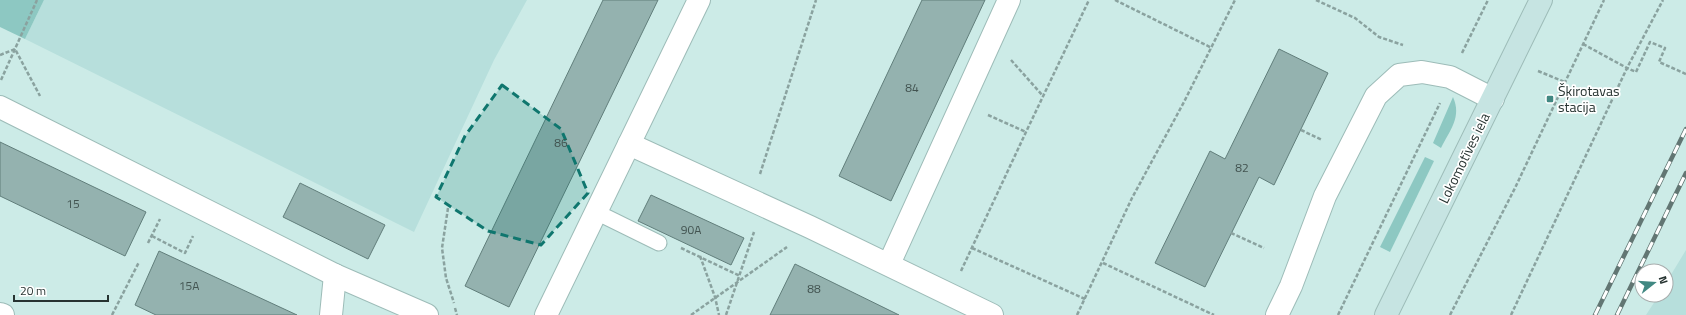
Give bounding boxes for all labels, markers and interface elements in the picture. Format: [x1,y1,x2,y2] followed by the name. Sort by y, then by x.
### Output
[905,78,919,97] house number: 84
[1558,80,1619,117] place label: Šķirotavas stacija
[1545,94,1555,104] marker: Šķirotavas stacija
[1432,109,1495,207] street label: Lokomotīves iela
[554,133,568,152] house number: 86
[1235,158,1249,177] house number: 82
[66,194,80,213] house number: 15
[681,220,701,239] house number: 90A
[1634,263,1674,303] north arrow
[1655,274,1672,286] text: N
[179,276,199,295] house number: 15A
[14,277,108,303] scale bar
[807,279,821,298] house number: 88
[20,281,46,300] text: 20 m

